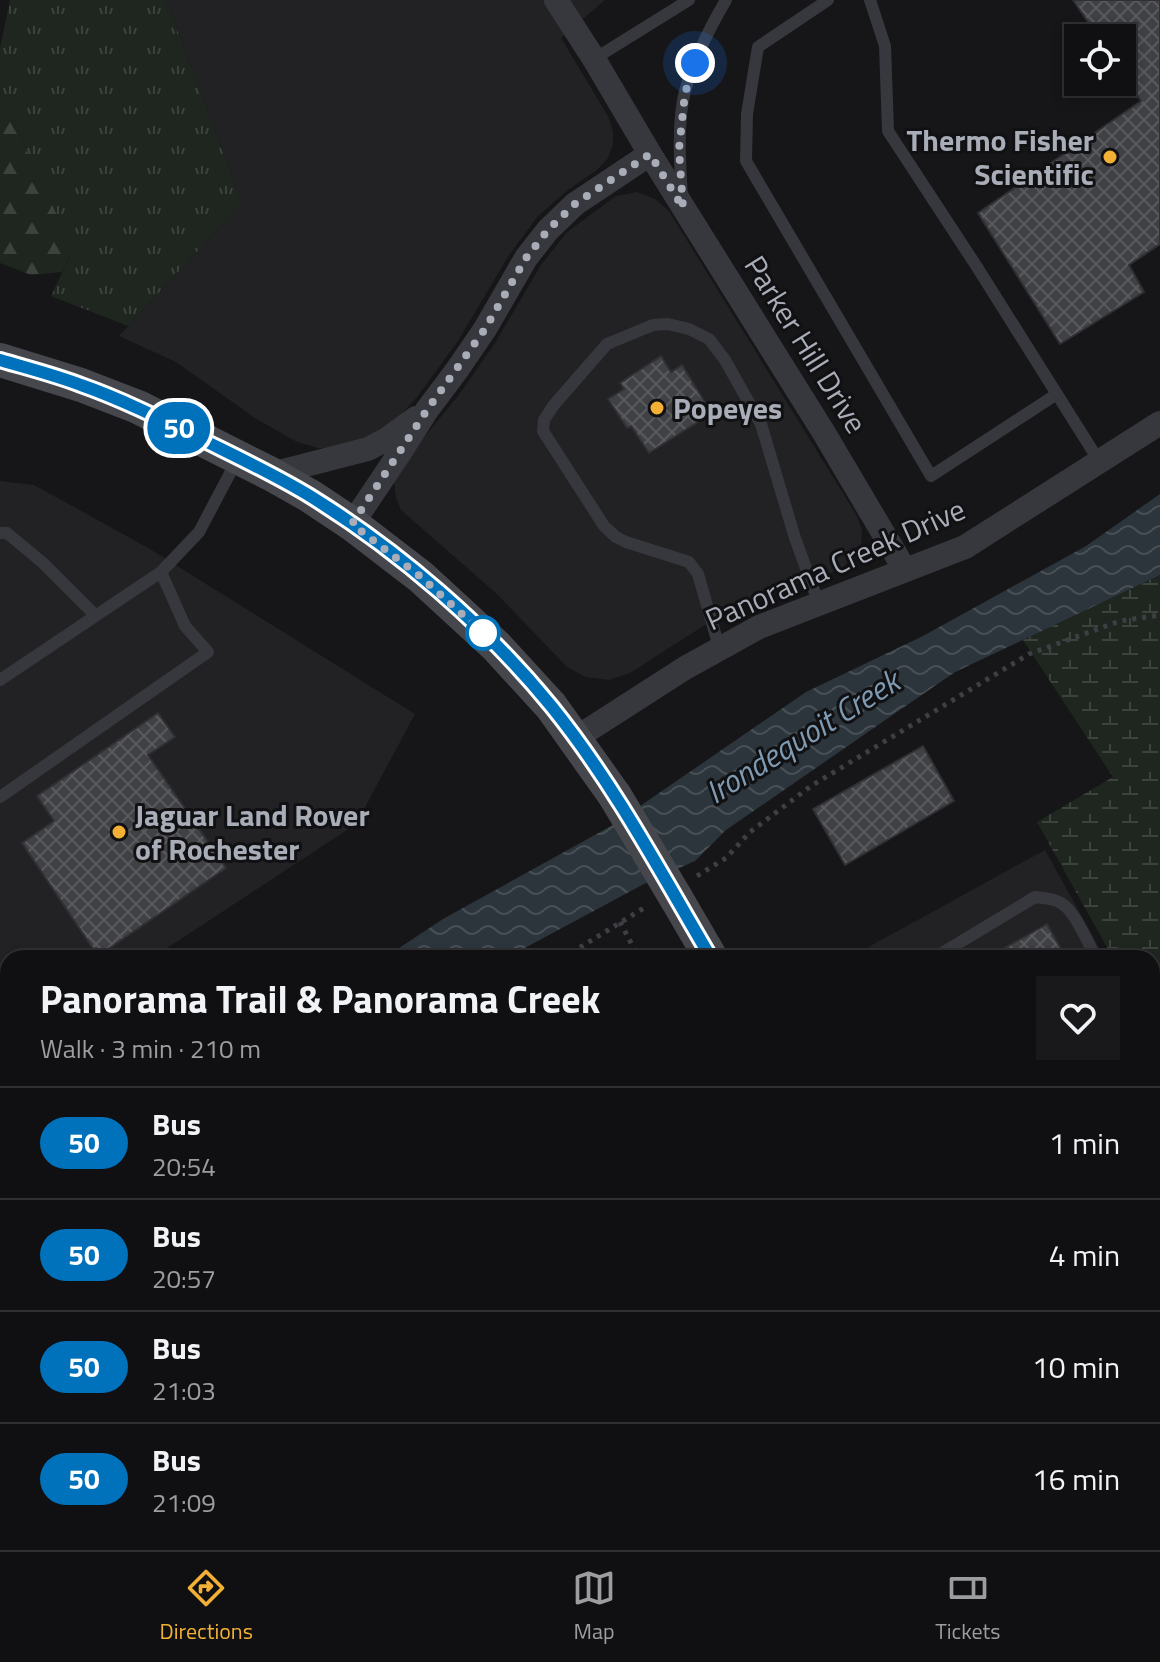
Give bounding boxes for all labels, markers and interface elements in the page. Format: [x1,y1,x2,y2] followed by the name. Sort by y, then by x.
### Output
[1064,24,1136,96] map controls
[1064,24,1136,96] button: locate
[675,43,715,83] your location
[907,117,1094,197] place label: Thermo Fisher Scientific
[1101,148,1119,166] marker: Thermo Fisher Scientific
[733,246,879,442] street label: Parker Hill Drive
[673,385,782,431] place label: Popeyes
[648,399,666,417] marker: Popeyes
[143,402,215,454] line badge: 50
[163,406,195,449] text: 50
[698,486,972,642] street label: Panorama Creek Drive
[466,616,500,650] unlabelled marker
[696,655,912,815] water label: Irondequoit Creek
[135,792,370,872] place label: Jaguar Land Rover of Rochester
[110,823,128,841] marker: Jaguar Land Rover of Rochester
[40,970,600,1028] text: Panorama Trail & Panorama Creek
[1036,976,1120,1060] button: heart
[40,1029,261,1068] text: Walk · 3 min · 210 m
[152,1101,201,1147] text: Bus
[1049,1120,1120,1166] text: 1 min
[68,1121,100,1164] text: 50
[152,1147,216,1186] text: 20:54
[152,1213,201,1259] text: Bus
[1049,1232,1120,1278] text: 4 min
[68,1233,100,1276] text: 50
[152,1259,216,1298] text: 20:57
[152,1325,201,1371] text: Bus
[1032,1344,1120,1390] text: 10 min
[68,1345,100,1388] text: 50
[152,1371,216,1410] text: 21:03
[152,1437,201,1483] text: Bus
[1032,1456,1120,1502] text: 16 min
[68,1457,100,1500] text: 50
[152,1483,216,1522] text: 21:09
[160,1566,253,1648] tab: Directions
[572,1566,616,1648] tab: Map
[935,1566,1000,1648] tab: Tickets

